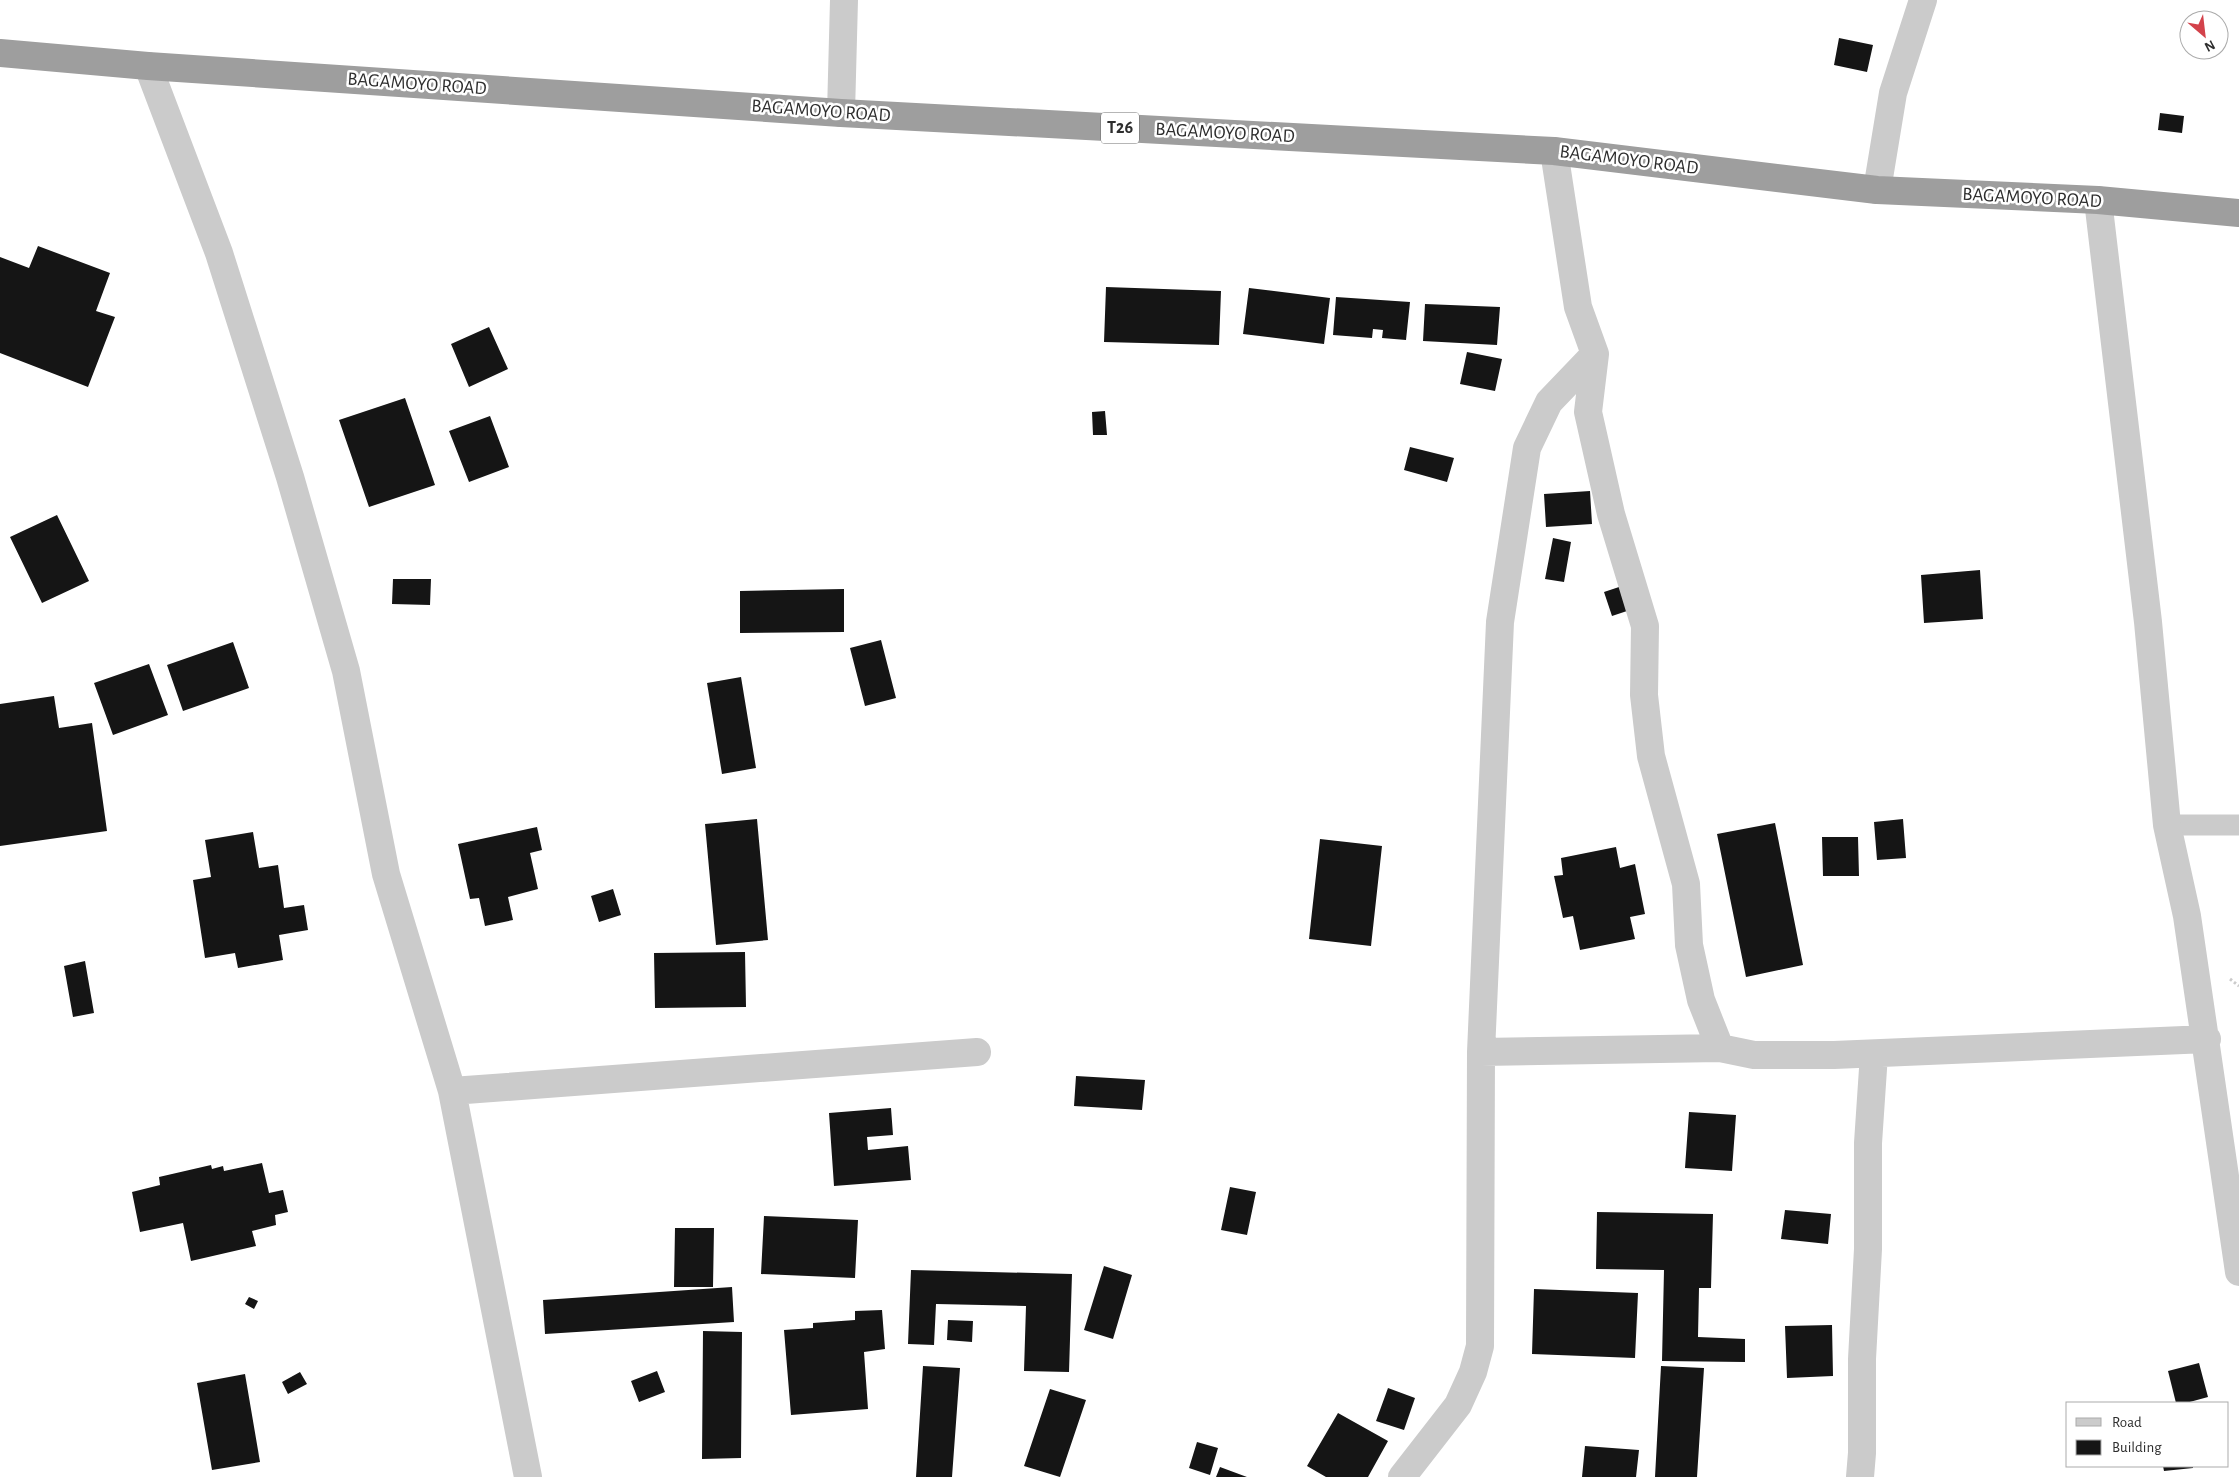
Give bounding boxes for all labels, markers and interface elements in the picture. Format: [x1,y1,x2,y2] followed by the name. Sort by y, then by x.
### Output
[2179,10,2229,60] north arrow
[2202,37,2217,54] text: N
[347,70,487,98] street label: BAGAMOYO ROAD
[751,97,891,125] street label: BAGAMOYO ROAD
[1101,112,1139,144] road number: T26
[1155,120,1295,146] street label: BAGAMOYO ROAD
[1558,142,1700,178] street label: BAGAMOYO ROAD
[1962,185,2102,211] street label: BAGAMOYO ROAD
[2066,1402,2229,1467] legend
[2112,1415,2142,1430] text: Road
[2112,1440,2162,1455] text: Building

